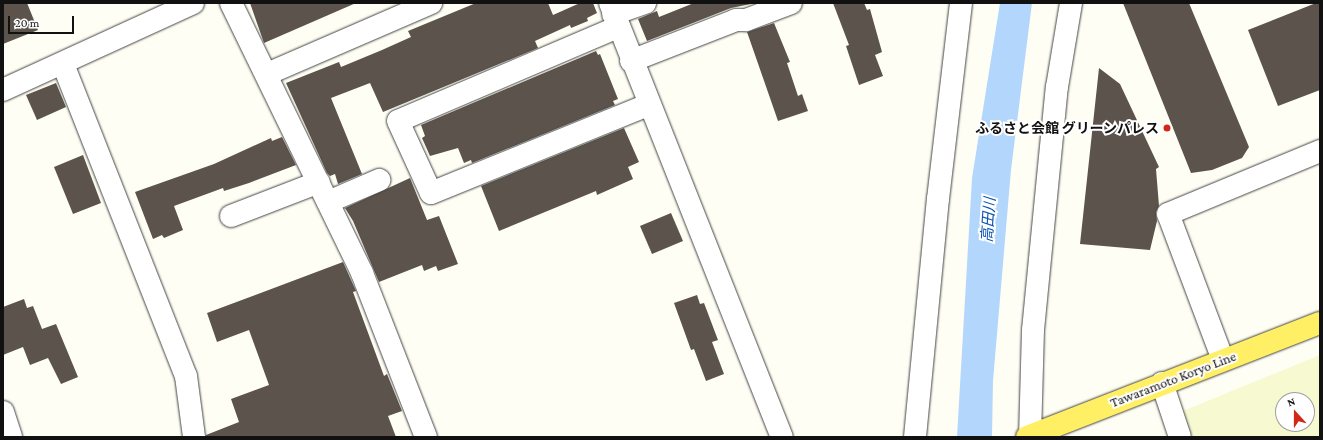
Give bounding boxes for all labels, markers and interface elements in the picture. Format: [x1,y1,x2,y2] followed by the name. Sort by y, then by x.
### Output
[10,8,76,34] scale bar
[15,16,39,30] text: 20 m
[974,120,1159,136] place label: ふるさと会館 グリーンパレス
[1162,123,1172,133] marker: ふるさと会館 グリーンパレス
[978,197,1000,243] water label: 高田川
[1108,347,1238,411] street label: Tawaramoto Koryo Line
[1275,392,1315,432] north arrow
[1285,395,1297,409] text: N

